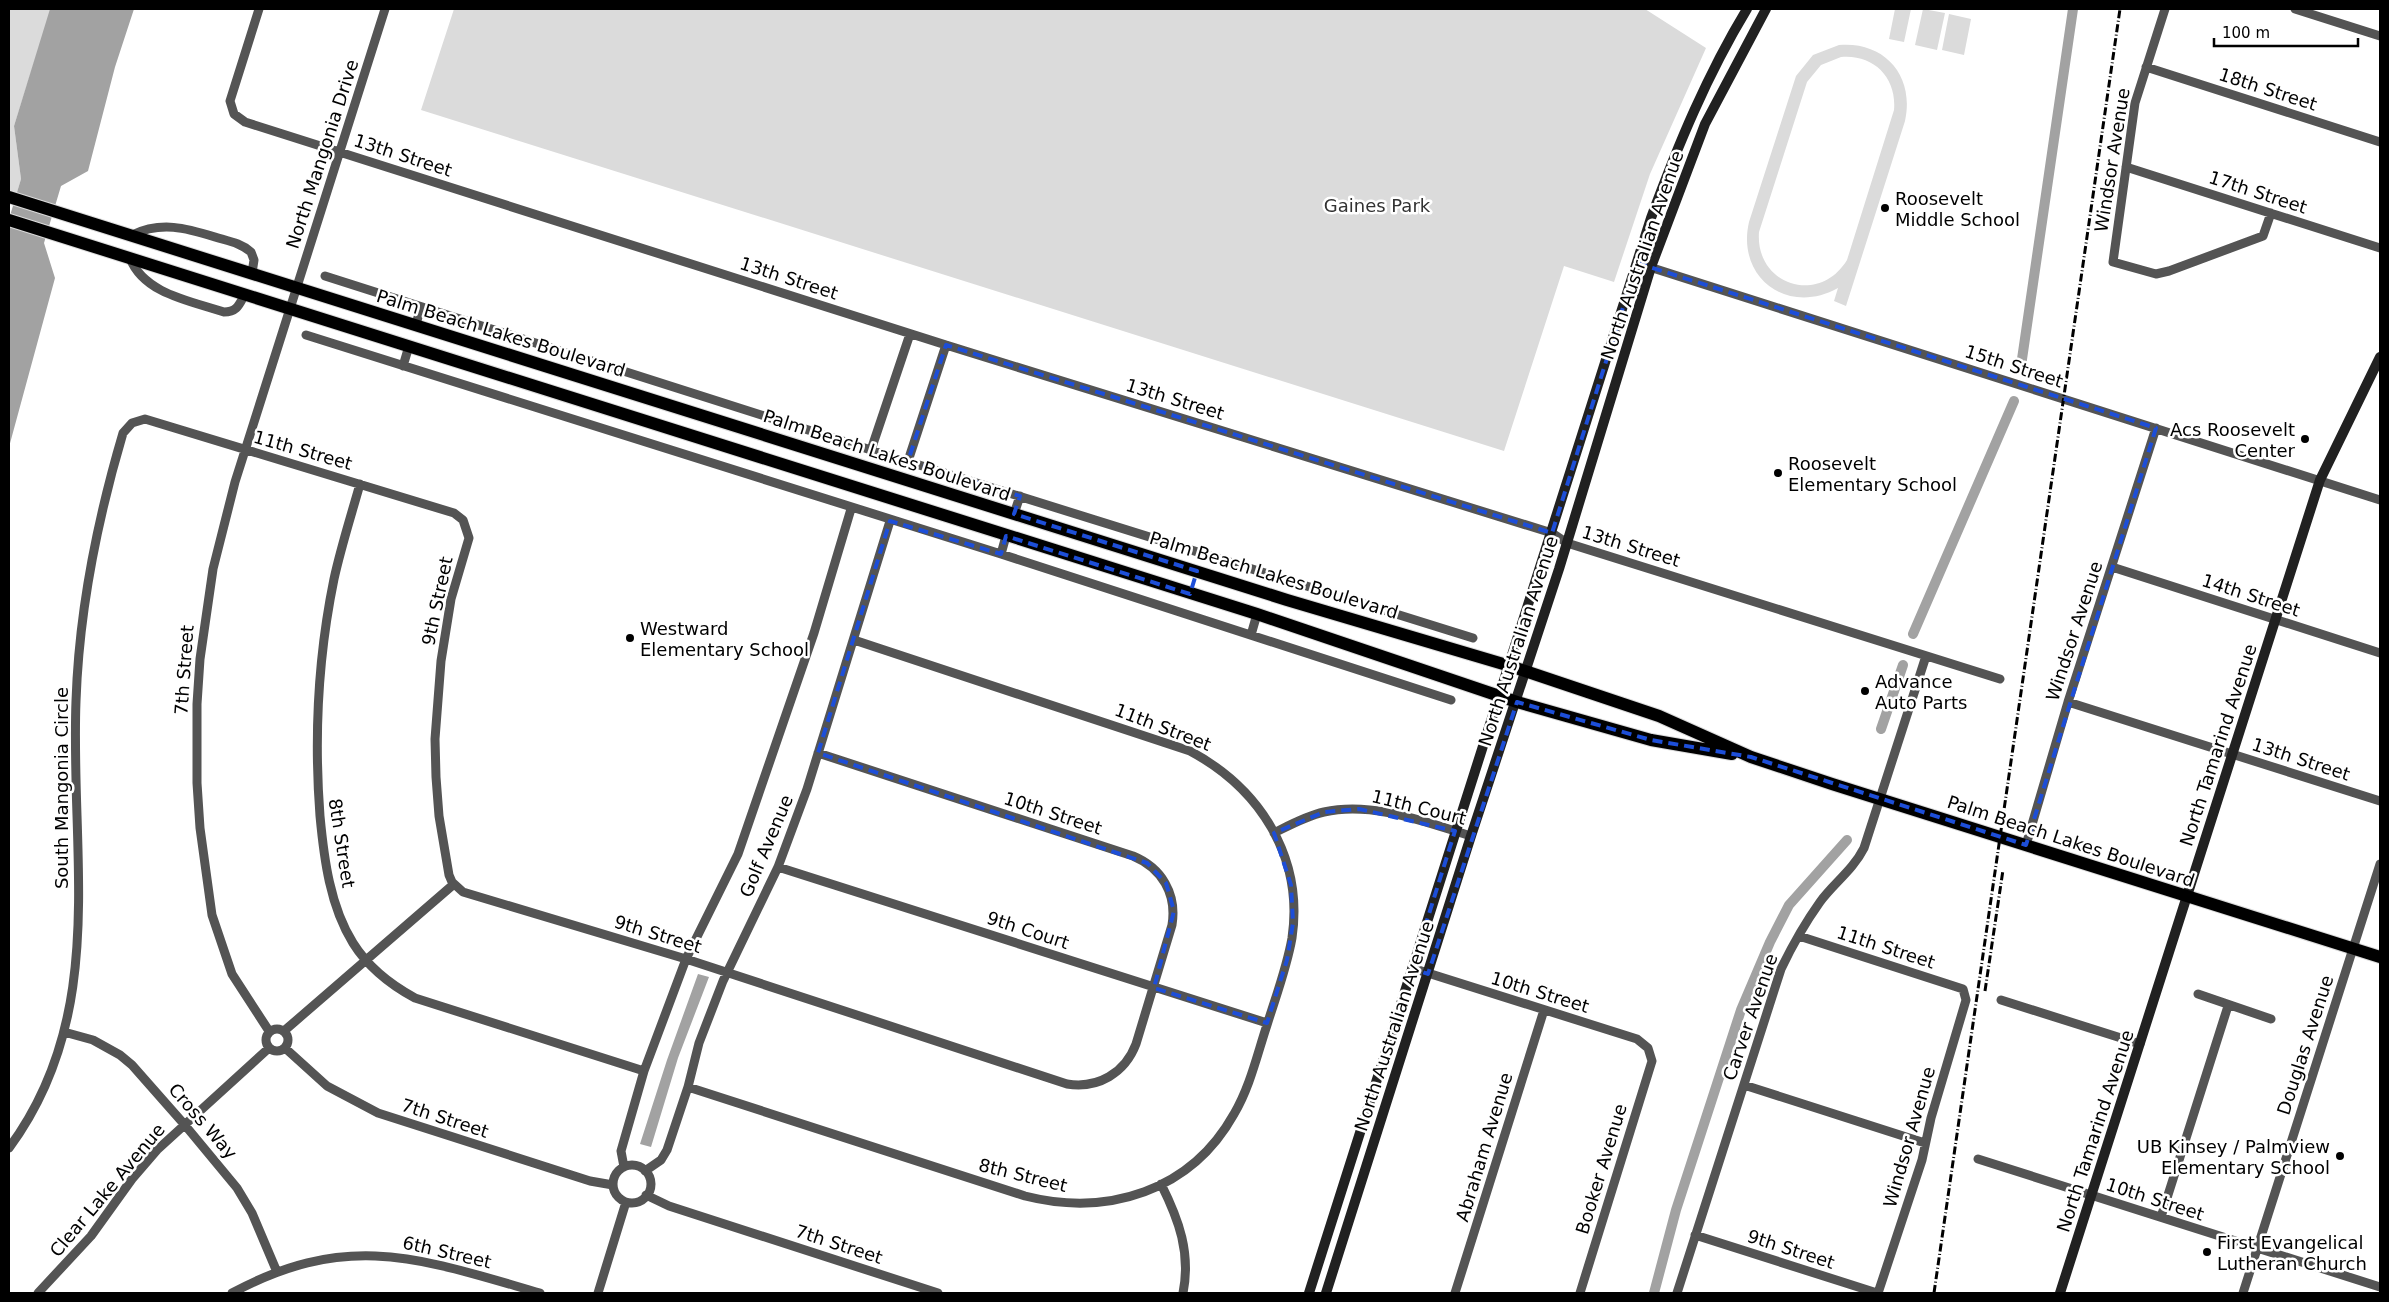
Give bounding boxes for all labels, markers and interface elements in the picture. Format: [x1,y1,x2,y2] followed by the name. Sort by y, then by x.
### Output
[2214,15,2358,47] scale bar
[2222,24,2270,42] text: 100 m
[281,57,363,251] street label: North Mangonia Drive
[2216,63,2320,115] street label: 18th Street
[2090,86,2134,234] street label: Windsor Avenue
[351,129,455,181] street label: 13th Street
[1596,148,1688,362] street label: North Australian Avenue
[2206,166,2310,218] street label: 17th Street
[1895,188,2020,230] place label: Roosevelt Middle School
[1324,195,1431,216] park label: Gaines Park
[1879,202,1891,214] marker: Roosevelt Middle School
[737,252,841,304] street label: 13th Street
[374,285,628,381] street label: Palm Beach Lakes Boulevard
[1962,340,2066,392] street label: 15th Street
[1123,374,1227,424] street label: 13th Street
[761,405,1013,505] street label: Palm Beach Lakes Boulevard
[2170,419,2296,461] place label: Acs Roosevelt Center
[251,426,355,474] street label: 11th Street
[2299,433,2311,445] marker: Acs Roosevelt Center
[1788,453,1957,495] place label: Roosevelt Elementary School
[1772,467,1784,479] marker: Roosevelt Elementary School
[1579,521,1683,571] street label: 13th Street
[1147,527,1401,623] street label: Palm Beach Lakes Boulevard
[1474,533,1562,749] street label: North Australian Avenue
[417,555,457,647] street label: 9th Street
[2042,558,2106,704] street label: Windsor Avenue
[2199,569,2303,621] street label: 14th Street
[640,618,809,660] place label: Westward Elementary School
[170,624,198,716] street label: 7th Street
[624,632,636,644] marker: Westward Elementary School
[2175,641,2261,849] street label: North Tamarind Avenue
[1875,671,1967,713] place label: Advance Auto Parts
[1859,685,1871,697] marker: Advance Auto Parts
[51,687,72,889] street label: South Mangonia Circle
[1112,699,1214,755] street label: 11th Street
[2249,733,2353,785] street label: 13th Street
[1370,785,1468,829] street label: 11th Court
[1001,787,1105,839] street label: 10th Street
[1945,791,2197,891] street label: Palm Beach Lakes Boulevard
[735,792,797,900] street label: Golf Avenue
[325,797,359,889] street label: 8th Street
[984,907,1072,953] street label: 9th Court
[612,911,704,957] street label: 9th Street
[1350,918,1438,1134] street label: North Australian Avenue
[1834,921,1938,973] street label: 11th Street
[1718,951,1782,1083] street label: Carver Avenue
[1488,967,1592,1017] street label: 10th Street
[2272,972,2338,1118] street label: Douglas Avenue
[2052,1027,2138,1235] street label: North Tamarind Avenue
[1879,1064,1939,1210] street label: Windsor Avenue
[1451,1070,1517,1224] street label: Abraham Avenue
[164,1079,242,1163] street label: Cross Way
[399,1094,491,1142] street label: 7th Street
[1571,1101,1631,1237] street label: Booker Avenue
[45,1119,169,1261] street label: Clear Lake Avenue
[2137,1136,2330,1178] place label: UB Kinsey / Palmview Elementary School
[2334,1150,2346,1162] marker: UB Kinsey / Palmview Elementary School
[977,1154,1069,1196] street label: 8th Street
[2103,1173,2207,1225] street label: 10th Street
[793,1220,885,1268] street label: 7th Street
[1745,1225,1837,1273] street label: 9th Street
[401,1232,493,1272] street label: 6th Street
[2217,1232,2367,1274] place label: First Evangelical Lutheran Church
[2201,1246,2213,1258] marker: First Evangelical Lutheran Church

